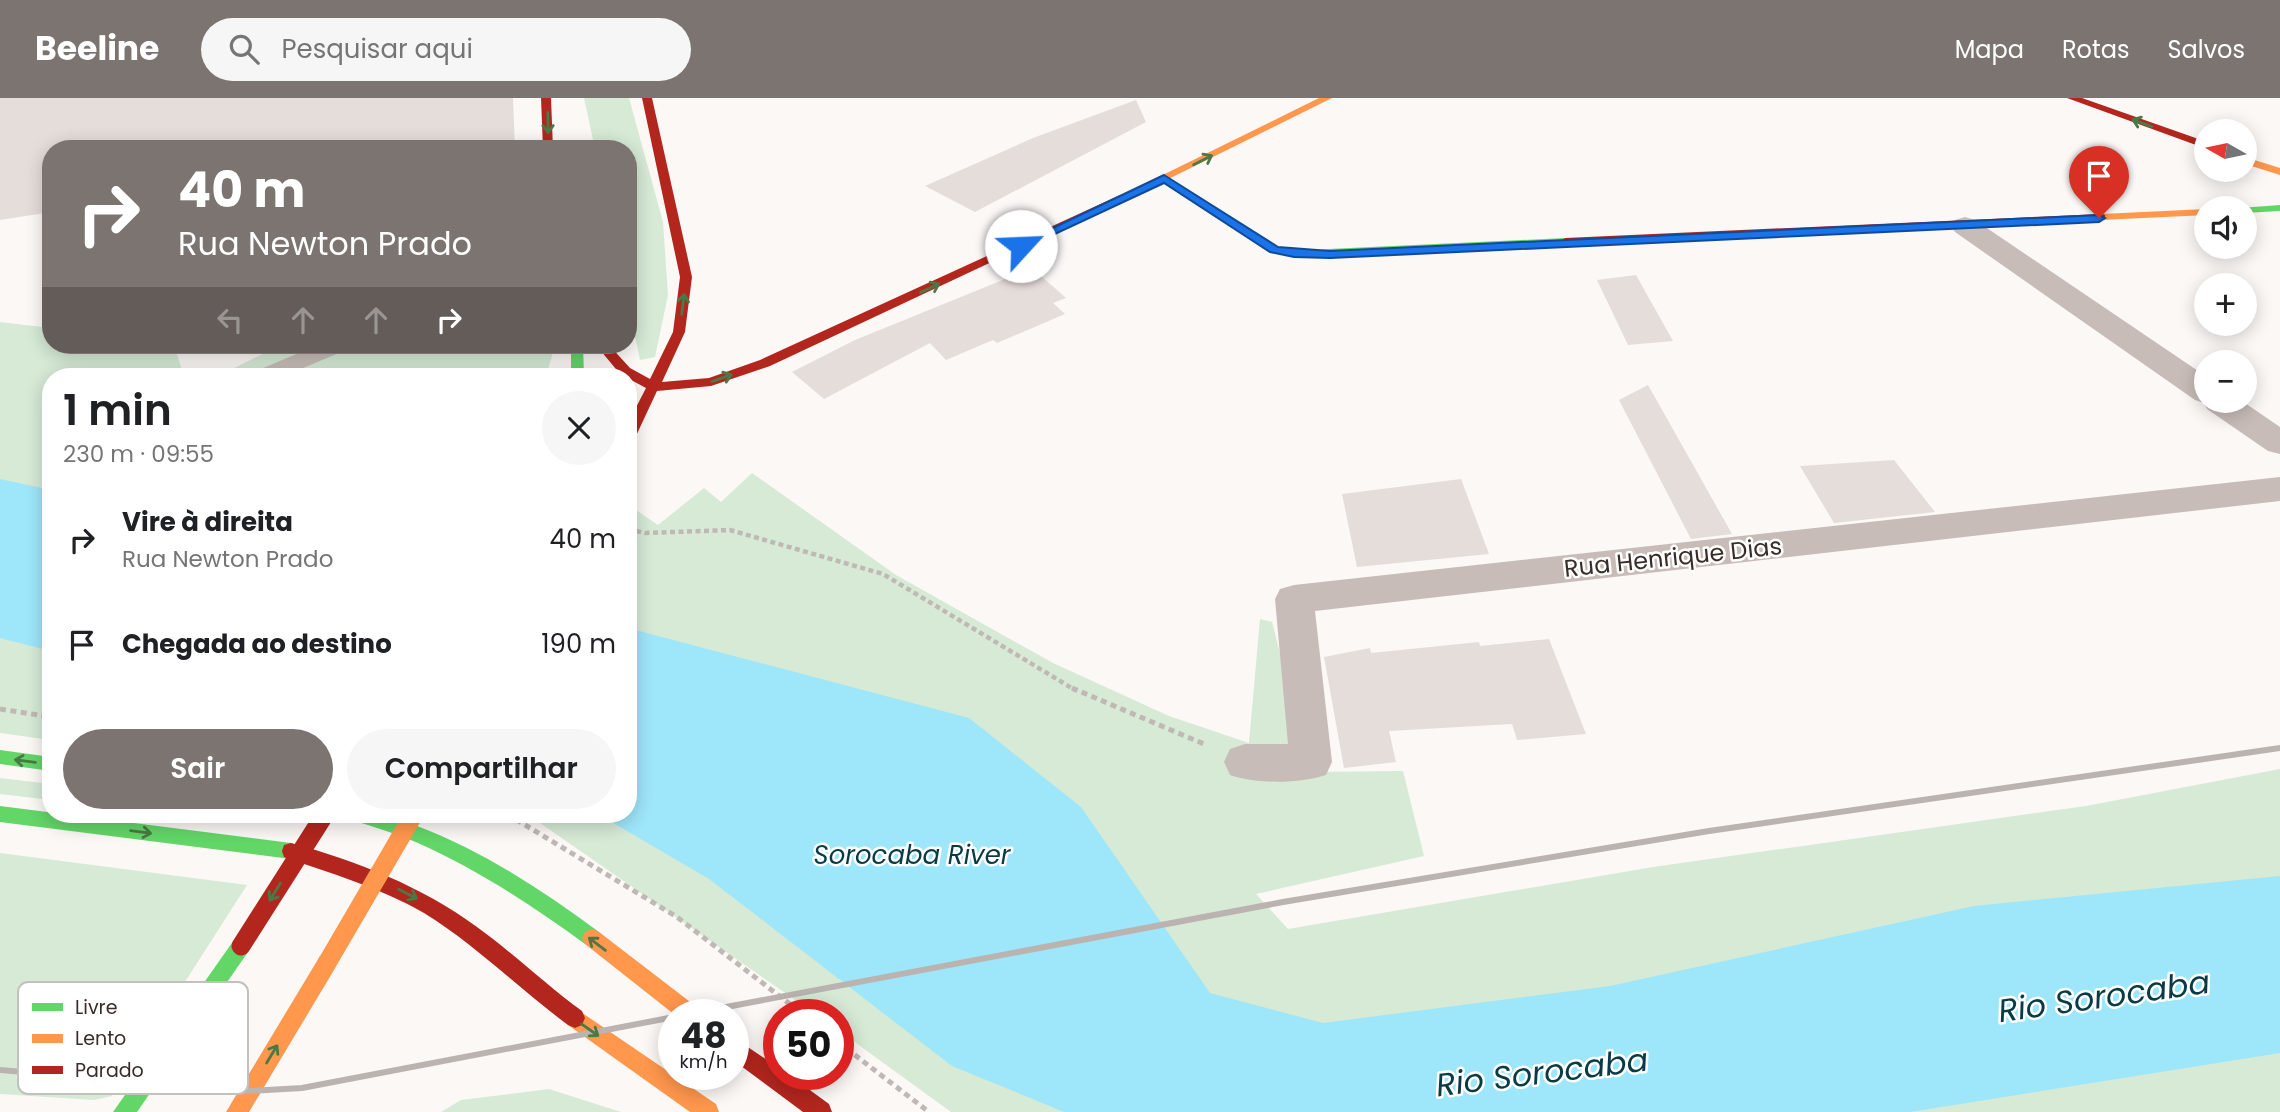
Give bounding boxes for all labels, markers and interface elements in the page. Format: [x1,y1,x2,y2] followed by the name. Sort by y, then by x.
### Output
[201,18,691,81] search box
[35,25,159,72] text: Beeline
[225,30,263,68] icon: search
[281,31,473,67] text: Pesquisar aqui
[1955,33,2024,66] text: Mapa
[2062,33,2129,66] text: Rotas
[2167,33,2245,66] text: Salvos
[541,112,554,135] one-way arrow
[2132,116,2154,128] one-way arrow
[2194,119,2258,182] north arrow
[2194,119,2257,413] map controls
[2069,146,2129,218] pin
[1192,153,1213,167] one-way arrow
[178,156,305,224] text: 40 m
[2080,157,2118,195] icon: arrive
[63,168,154,259] icon: right
[2194,196,2257,259] button: sound
[984,209,1058,283] position arrow
[178,221,472,266] text: Rua Newton Prado
[2194,273,2257,336] button: +
[920,280,941,293] one-way arrow
[676,294,689,316] one-way arrow
[211,301,249,339] icon: left
[284,301,322,339] icon: ahead
[357,301,395,339] icon: ahead
[430,301,468,339] icon: right
[2194,350,2257,413] button: −
[710,371,732,383] one-way arrow
[63,381,172,440] text: 1 min
[542,391,616,465] button: close
[63,438,214,470] text: 230 m · 09:55
[122,504,293,540] text: Vire à direita
[63,521,101,559] icon: right
[550,521,616,557] text: 40 m
[1562,529,1784,585] street label: Rua Henrique Dias
[122,543,333,575] text: Rua Newton Prado
[63,626,101,664] icon: arrive
[122,626,392,662] text: Chegada ao destino
[541,626,616,662] text: 190 m
[63,729,333,809] button: Sair
[347,729,616,809] button: Compartilhar
[15,754,37,767] one-way arrow
[129,826,151,839] one-way arrow
[814,837,1012,873] water label: Sorocaba River
[268,882,282,902] one-way arrow
[397,887,418,901] one-way arrow
[588,937,607,952] one-way arrow
[1995,959,2213,1033] water label: Rio Sorocaba
[18,982,248,1094] legend
[75,994,117,1021] text: Livre
[763,999,854,1090] speed limit sign: 50
[680,1011,727,1060] text: 48
[580,1022,599,1037] one-way arrow
[75,1025,126,1052] text: Lento
[1433,1037,1651,1107] water label: Rio Sorocaba
[265,1044,279,1064] one-way arrow
[680,1049,727,1074] text: km/h
[75,1057,144,1084] text: Parado

